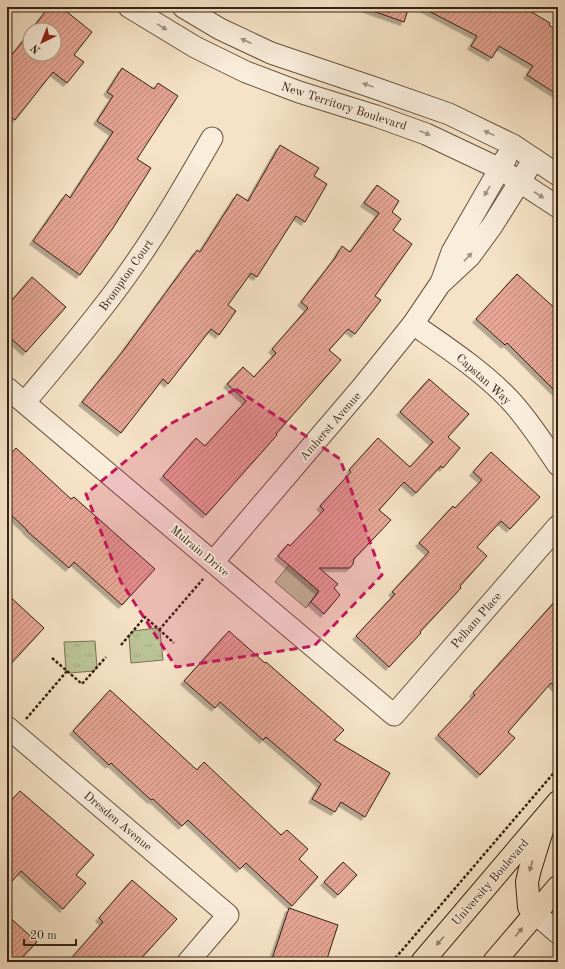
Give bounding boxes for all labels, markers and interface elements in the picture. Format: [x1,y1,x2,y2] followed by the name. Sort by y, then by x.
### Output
[22,22,62,62] north arrow
[156,24,168,31] one-way arrow
[240,38,251,44] one-way arrow
[29,41,43,55] text: N
[280,81,408,133] street label: New Territory Boulevard
[362,82,374,88] one-way arrow
[483,130,494,136] one-way arrow
[419,131,431,137] one-way arrow
[484,185,491,197] one-way arrow
[533,191,545,198] one-way arrow
[98,238,156,314] street label: Brompton Court
[463,253,472,262] one-way arrow
[454,352,514,408] street label: Capstan Way
[298,390,364,463] street label: Amherst Avenue
[168,524,231,580] street label: Mulrain Drive
[449,590,504,651] street label: Pelham Place
[81,790,154,854] street label: Dresden Avenue
[450,837,531,928] street label: University Boulevard
[528,860,534,872] one-way arrow
[24,921,76,947] scale bar
[515,927,524,938] one-way arrow
[30,930,57,942] text: 20 m
[435,936,444,946] one-way arrow

